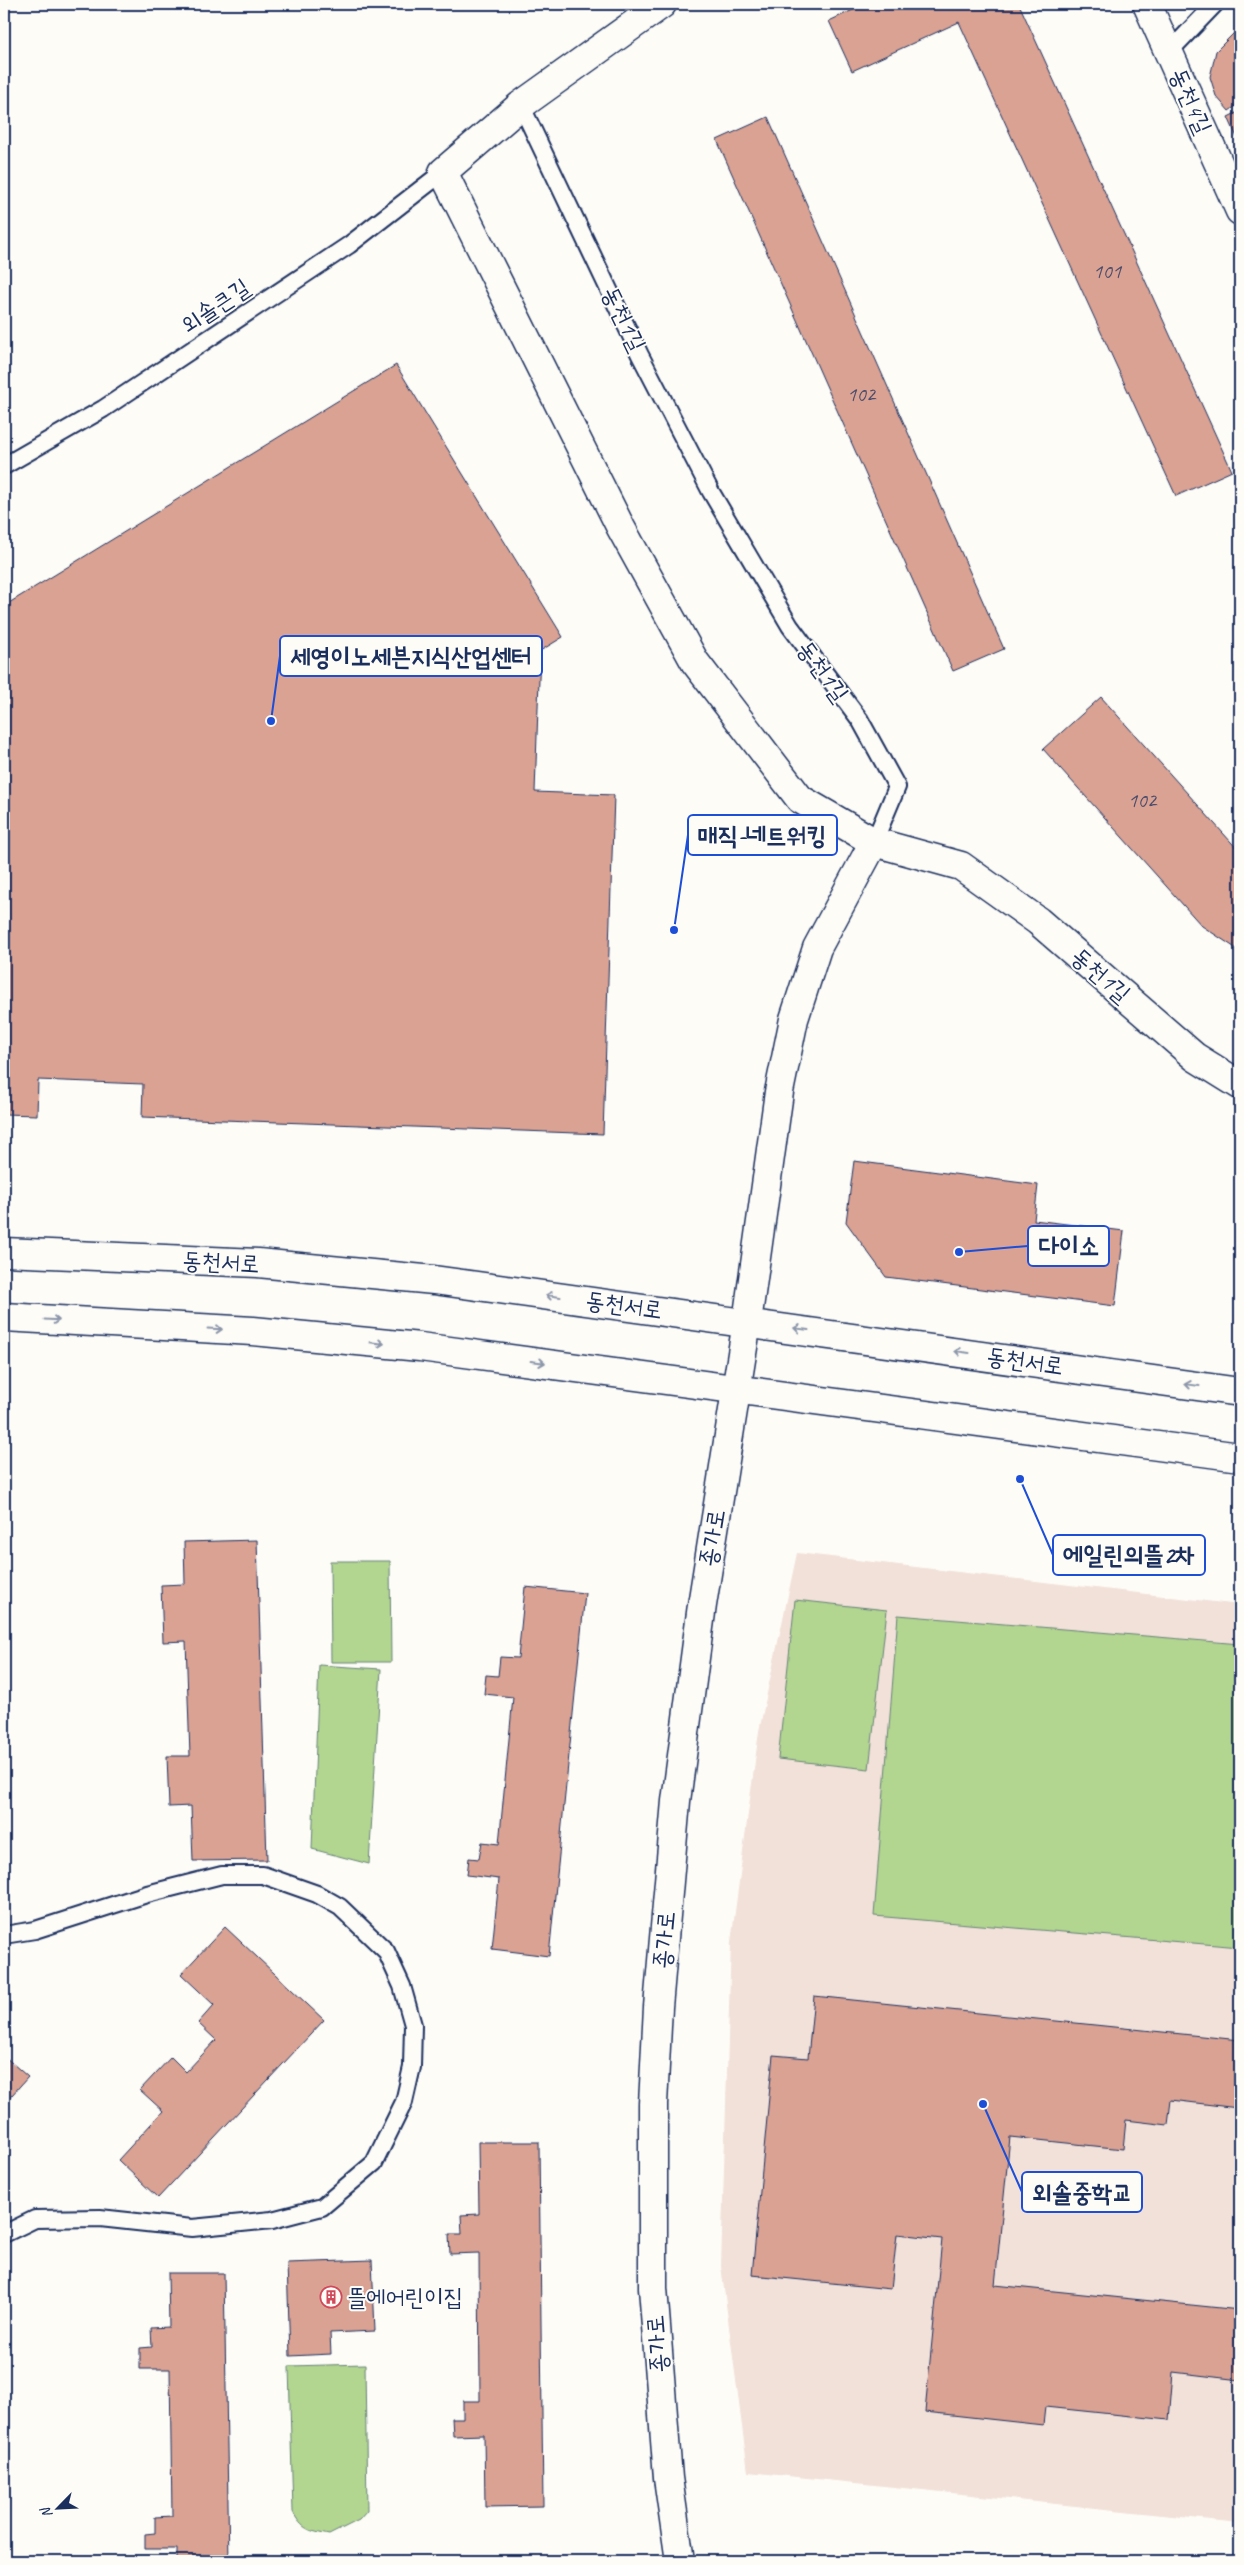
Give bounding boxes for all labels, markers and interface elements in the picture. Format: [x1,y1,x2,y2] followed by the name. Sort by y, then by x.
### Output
[1163,63,1219,139] street label: 동천4길
[1093,258,1123,284] house number: 101
[175,272,255,340] street label: 외솔큰길
[595,282,653,356] street label: 동천1길
[847,381,877,407] house number: 102
[791,634,855,708] street label: 동천1길
[280,636,542,676] callout: 세영이노세븐지식산업센터
[290,641,532,673] text: 세영이노세븐지식산업센터
[1128,787,1158,813] house number: 102
[688,815,837,855] callout: 매직-네트워킹
[698,820,826,852] text: 매직-네트워킹
[1065,941,1137,1009] street label: 동천1길
[1028,1226,1109,1266] callout: 다이소
[1039,1230,1099,1262] text: 다이소
[182,1245,260,1279] street label: 동천서로
[584,1285,664,1325] street label: 동천서로
[546,1290,562,1300] one-way arrow
[44,1315,60,1324] one-way arrow
[206,1324,222,1333] one-way arrow
[793,1324,809,1334] one-way arrow
[368,1338,384,1348] one-way arrow
[985,1341,1065,1381] street label: 동천서로
[954,1347,970,1357] one-way arrow
[530,1358,546,1368] one-way arrow
[1184,1380,1200,1390] one-way arrow
[693,1507,731,1569] street label: 종가로
[1053,1535,1205,1575] callout: 에일린의뜰2차
[1063,1539,1195,1571] text: 에일린의뜰2차
[647,1910,681,1970] street label: 종가로
[1022,2172,1142,2212] callout: 외솔중학교
[1032,2177,1132,2209] text: 외솔중학교
[347,2282,463,2312] place label: 뜰에어린이집
[319,2285,343,2309] building icon: 뜰에어린이집
[640,2314,674,2374] street label: 종가로
[32,2482,82,2532] north arrow
[36,2504,56,2521] text: N

